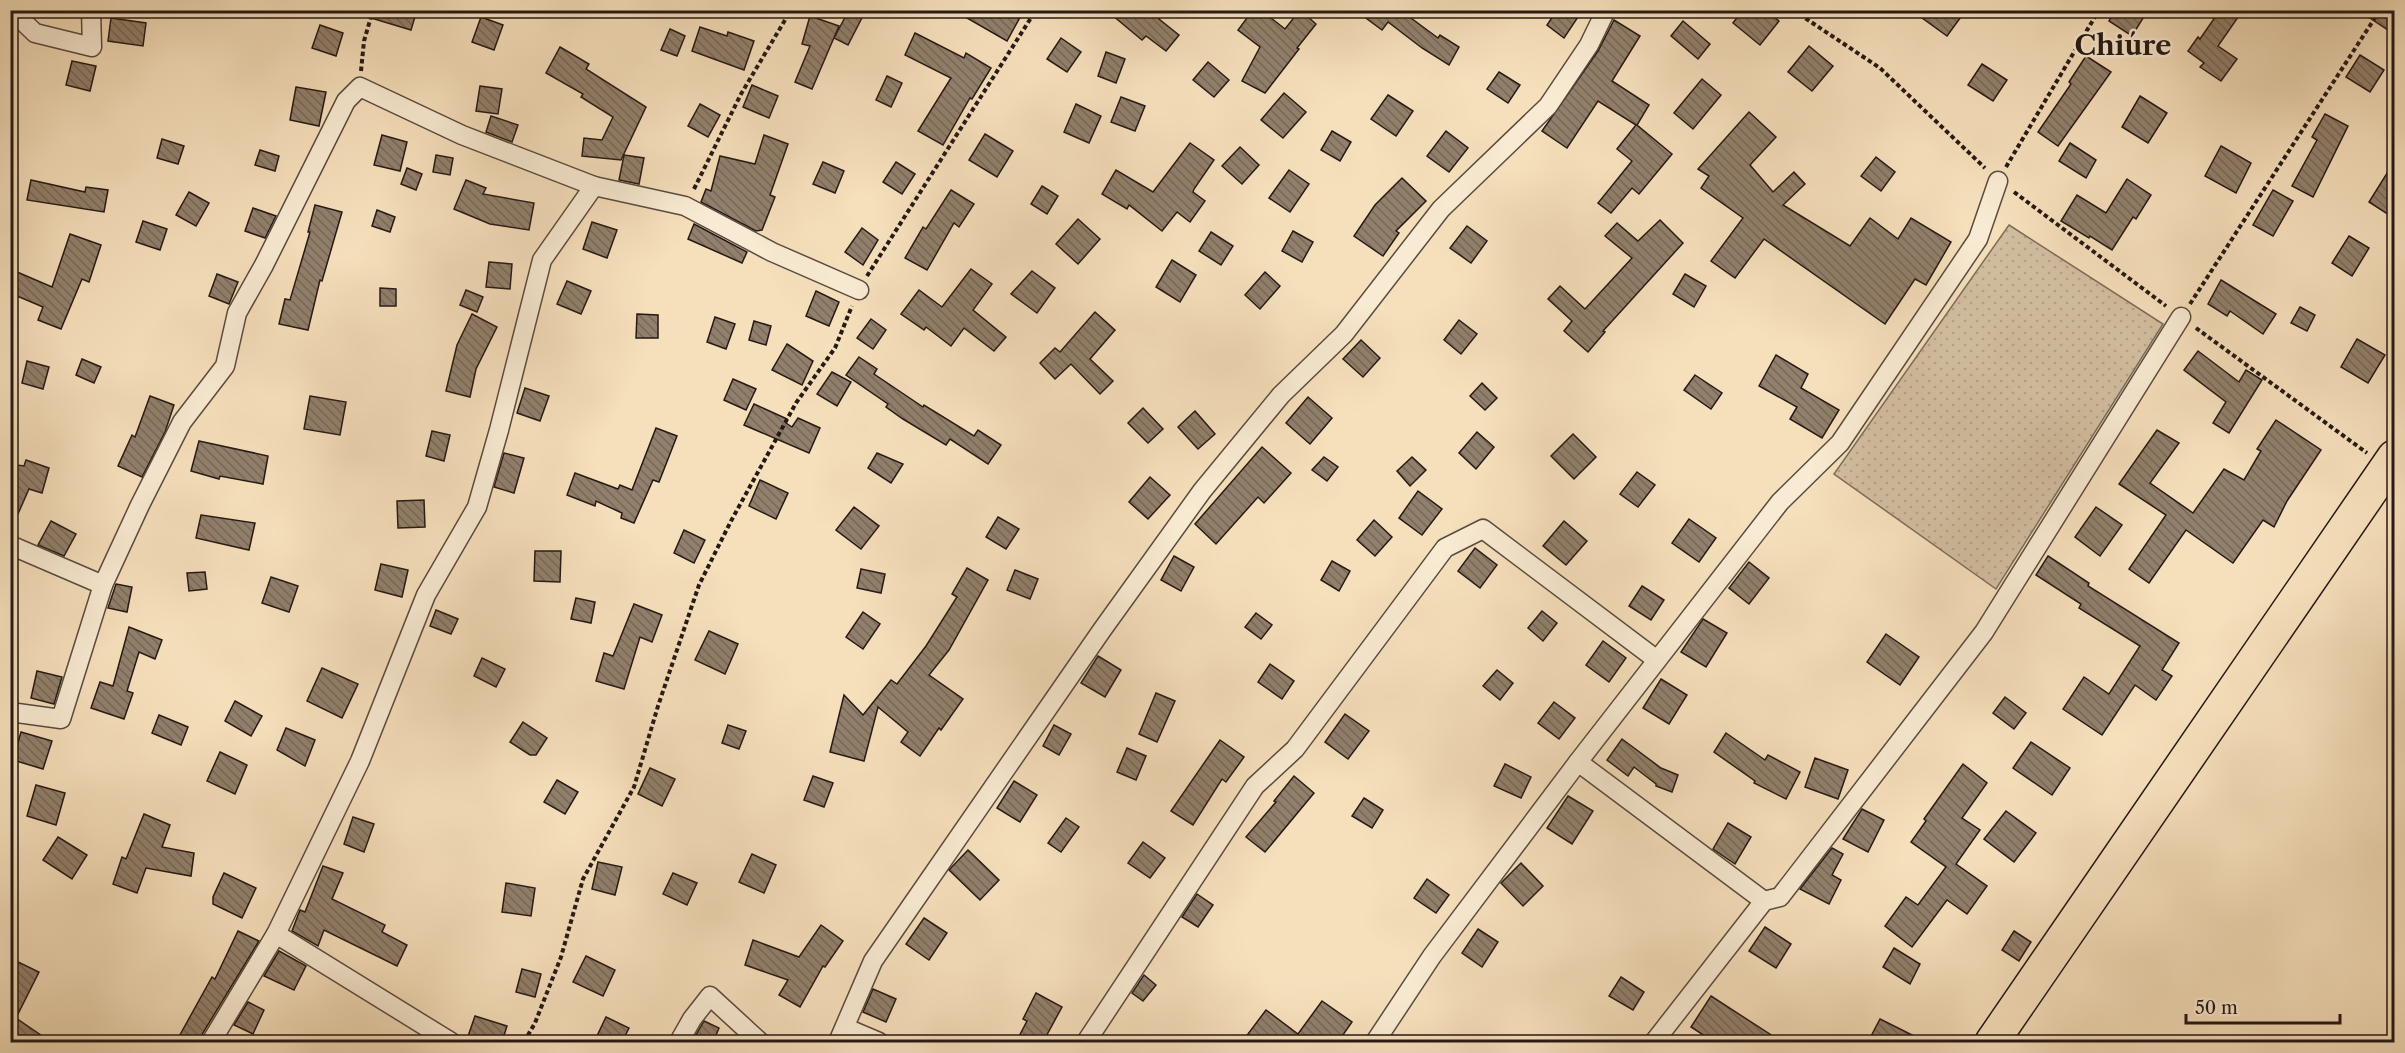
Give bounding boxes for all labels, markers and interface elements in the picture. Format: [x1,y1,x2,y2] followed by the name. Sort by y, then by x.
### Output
[2075,29,2171,62] district label: Chiúre
[2186,987,2340,1025] scale bar
[2195,997,2238,1019] text: 50 m

